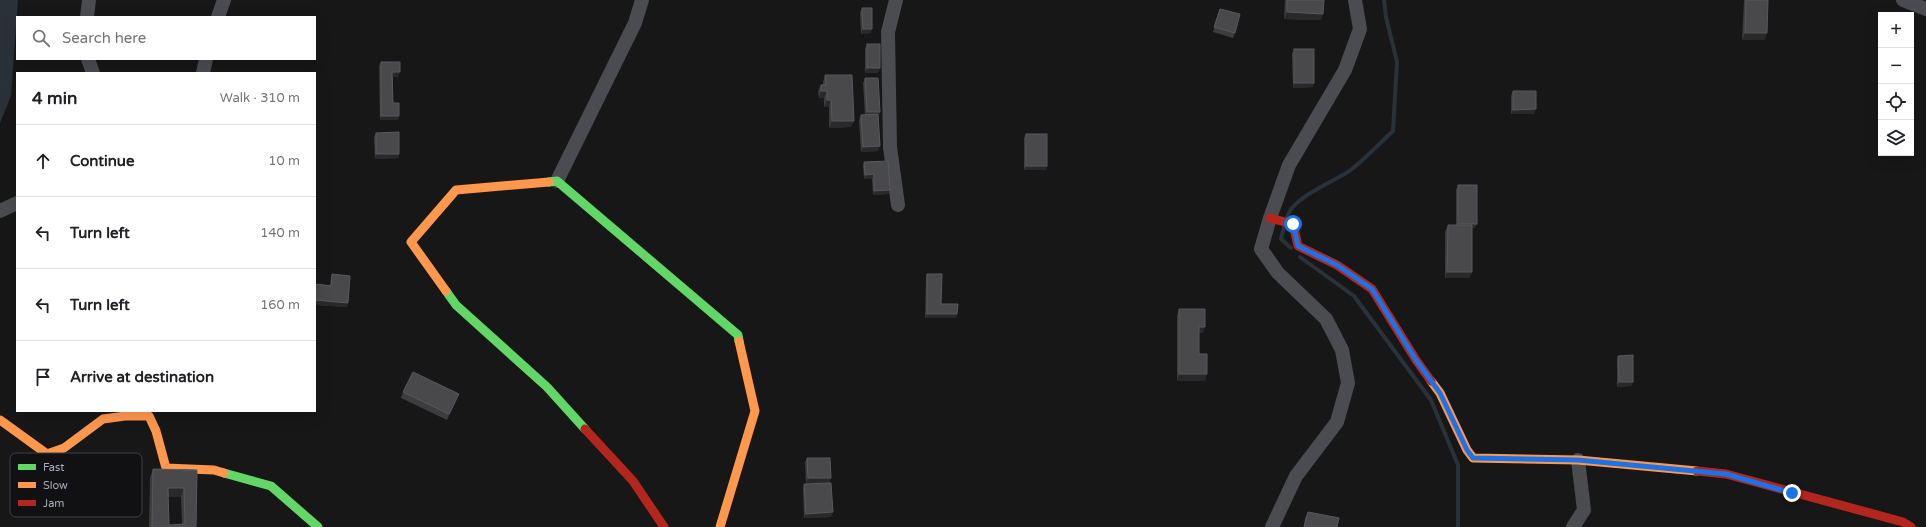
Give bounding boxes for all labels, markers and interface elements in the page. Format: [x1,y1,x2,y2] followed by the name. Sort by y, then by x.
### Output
[1878,12,1914,156] map controls
[1878,12,1914,48] button: +
[16,16,316,60] search box
[30,27,52,49] icon: search
[62,29,146,47] text: Search here
[1878,48,1914,84] button: −
[1878,84,1914,120] button: locate
[32,88,77,109] text: 4 min
[220,90,300,106] text: Walk · 310 m
[1878,120,1914,156] button: layers
[32,150,54,172] icon: ahead
[70,152,134,170] text: Continue
[268,153,300,169] text: 10 m
[1284,215,1302,233] route start
[32,222,54,244] icon: left
[70,224,130,242] text: Turn left
[260,225,300,241] text: 140 m
[32,294,54,316] icon: left
[70,296,130,314] text: Turn left
[260,297,300,313] text: 160 m
[32,366,54,388] icon: arrive
[70,368,214,386] text: Arrive at destination
[10,453,142,517] legend
[43,461,64,474] text: Fast
[43,479,68,492] text: Slow
[1783,484,1801,502] route end
[43,497,64,510] text: Jam

